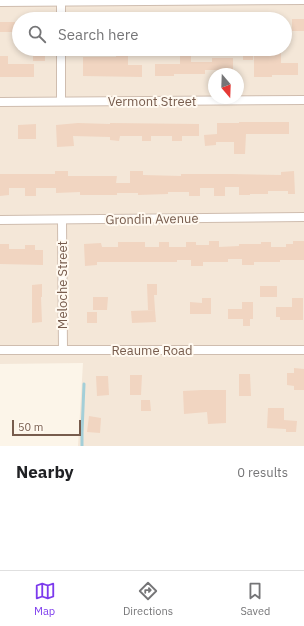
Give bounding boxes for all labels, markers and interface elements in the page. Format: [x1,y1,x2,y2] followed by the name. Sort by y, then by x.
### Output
[12,12,292,56] search box
[26,23,48,45] icon: search
[58,25,138,44] text: Search here
[208,68,244,104] north arrow
[108,93,196,110] street label: Vermont Street
[105,210,199,228] street label: Grondin Avenue
[54,241,71,329] street label: Meloche Street
[111,342,193,359] street label: Reaume Road
[12,418,81,437] scale bar
[18,420,43,434] text: 50 m
[16,461,74,483] text: Nearby
[237,464,288,481] text: 0 results
[34,580,56,618] tab: Map
[123,580,173,618] tab: Directions
[240,580,270,618] tab: Saved

